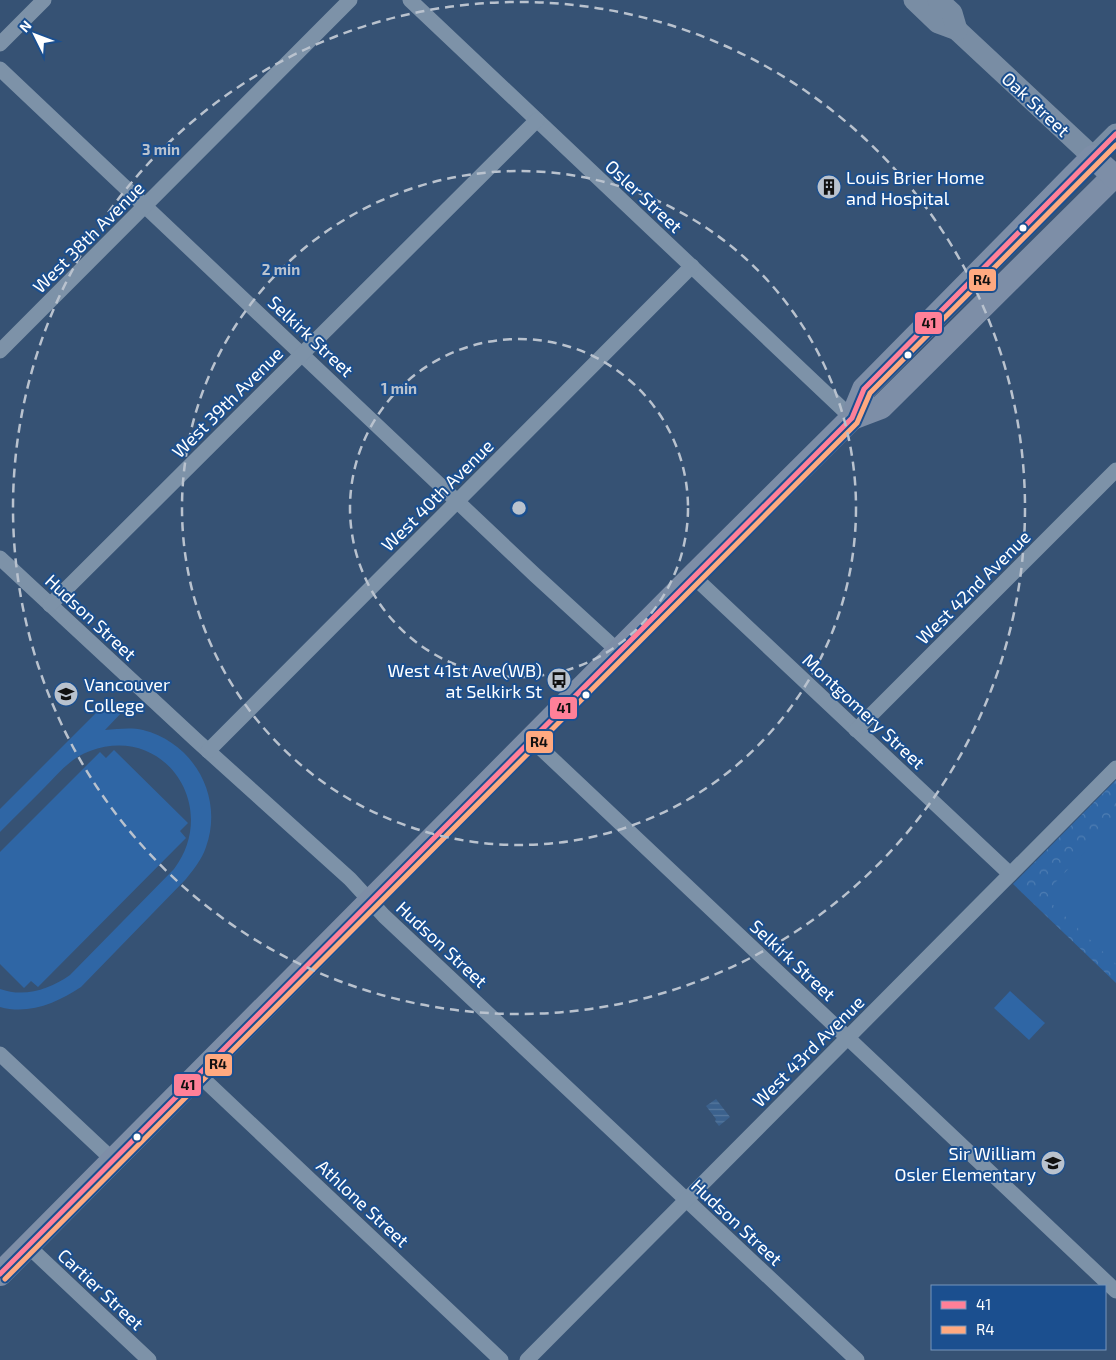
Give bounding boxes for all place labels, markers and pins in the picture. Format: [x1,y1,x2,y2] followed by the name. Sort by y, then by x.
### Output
[846,166,984,209] place label: Louis Brier Home and Hospital
[816,174,842,200] building icon: Louis Brier Home and Hospital
[1018,223,1028,233] unlabelled marker
[903,350,913,360] unlabelled marker
[510,499,528,517] centre of rings
[387,659,542,702] place label: West 41st Ave(WB) at Selkirk St
[546,667,572,693] bus stop icon: West 41st Ave(WB) at Selkirk St
[84,673,170,716] place label: Vancouver College
[53,681,79,707] school or university icon: Vancouver College
[581,690,591,700] unlabelled marker
[132,1132,142,1142] unlabelled marker
[895,1142,1036,1185] place label: Sir William Osler Elementary
[1040,1150,1066,1176] school or university icon: Sir William Osler Elementary

